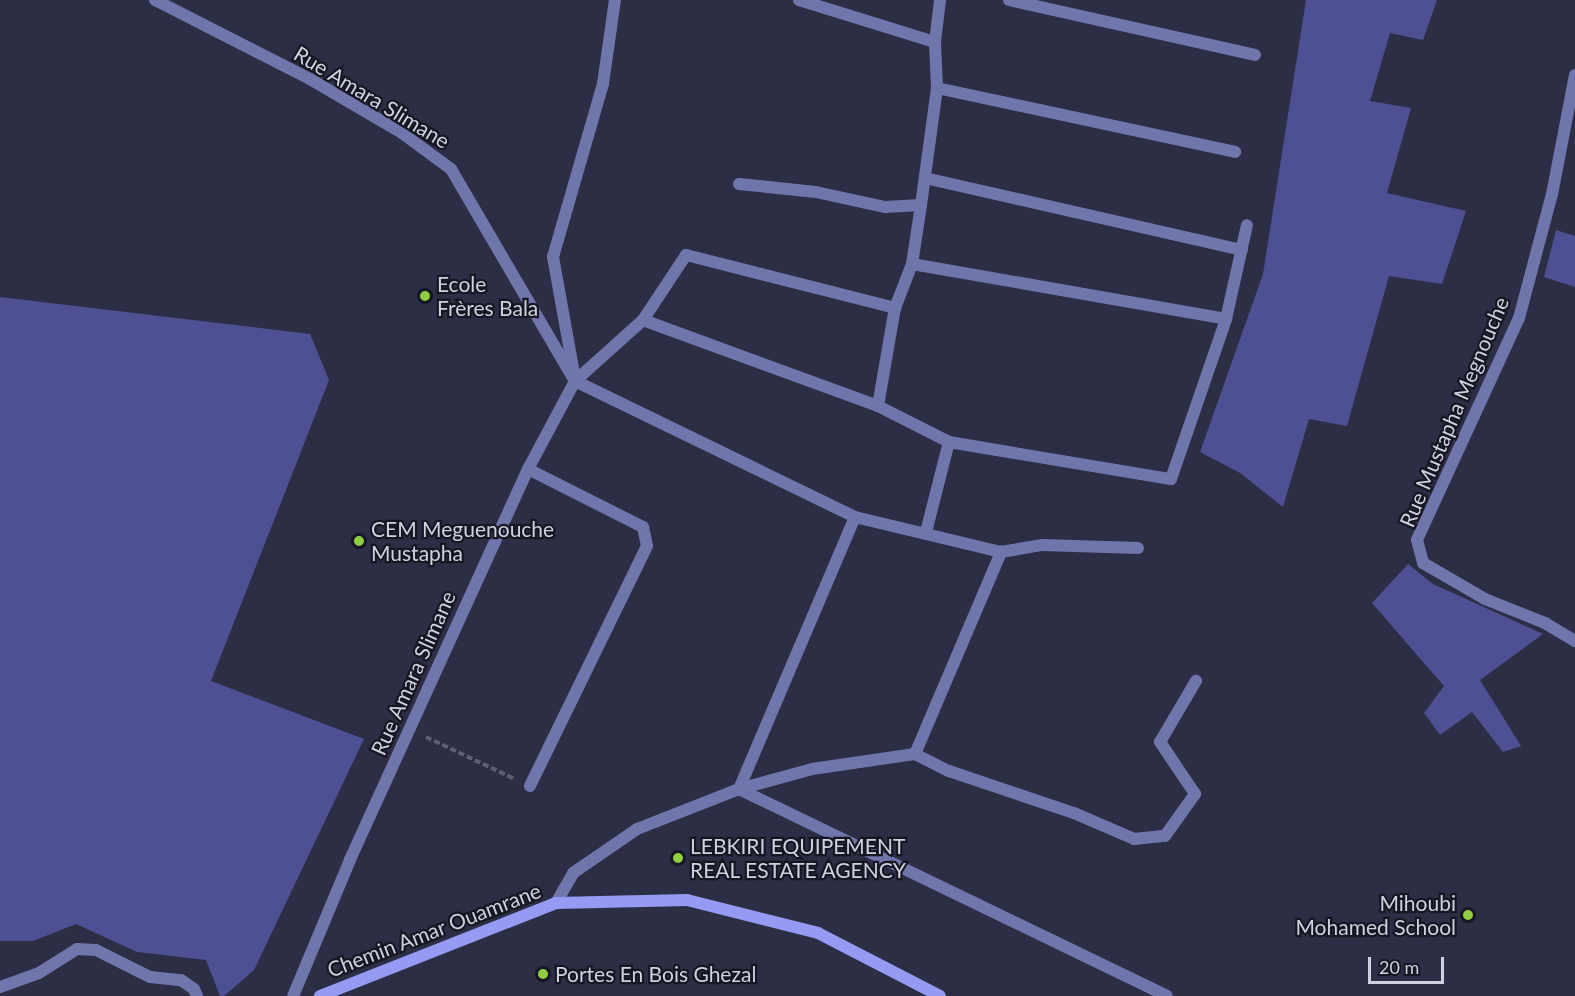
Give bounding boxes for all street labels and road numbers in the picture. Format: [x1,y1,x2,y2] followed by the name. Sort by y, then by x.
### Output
[289,40,455,154] street label: Rue Amara Slimane
[1394,293,1514,531] street label: Rue Mustapha Megnouche
[365,587,461,759] street label: Rue Amara Slimane
[323,877,545,983] street label: Chemin Amar Ouamrane

